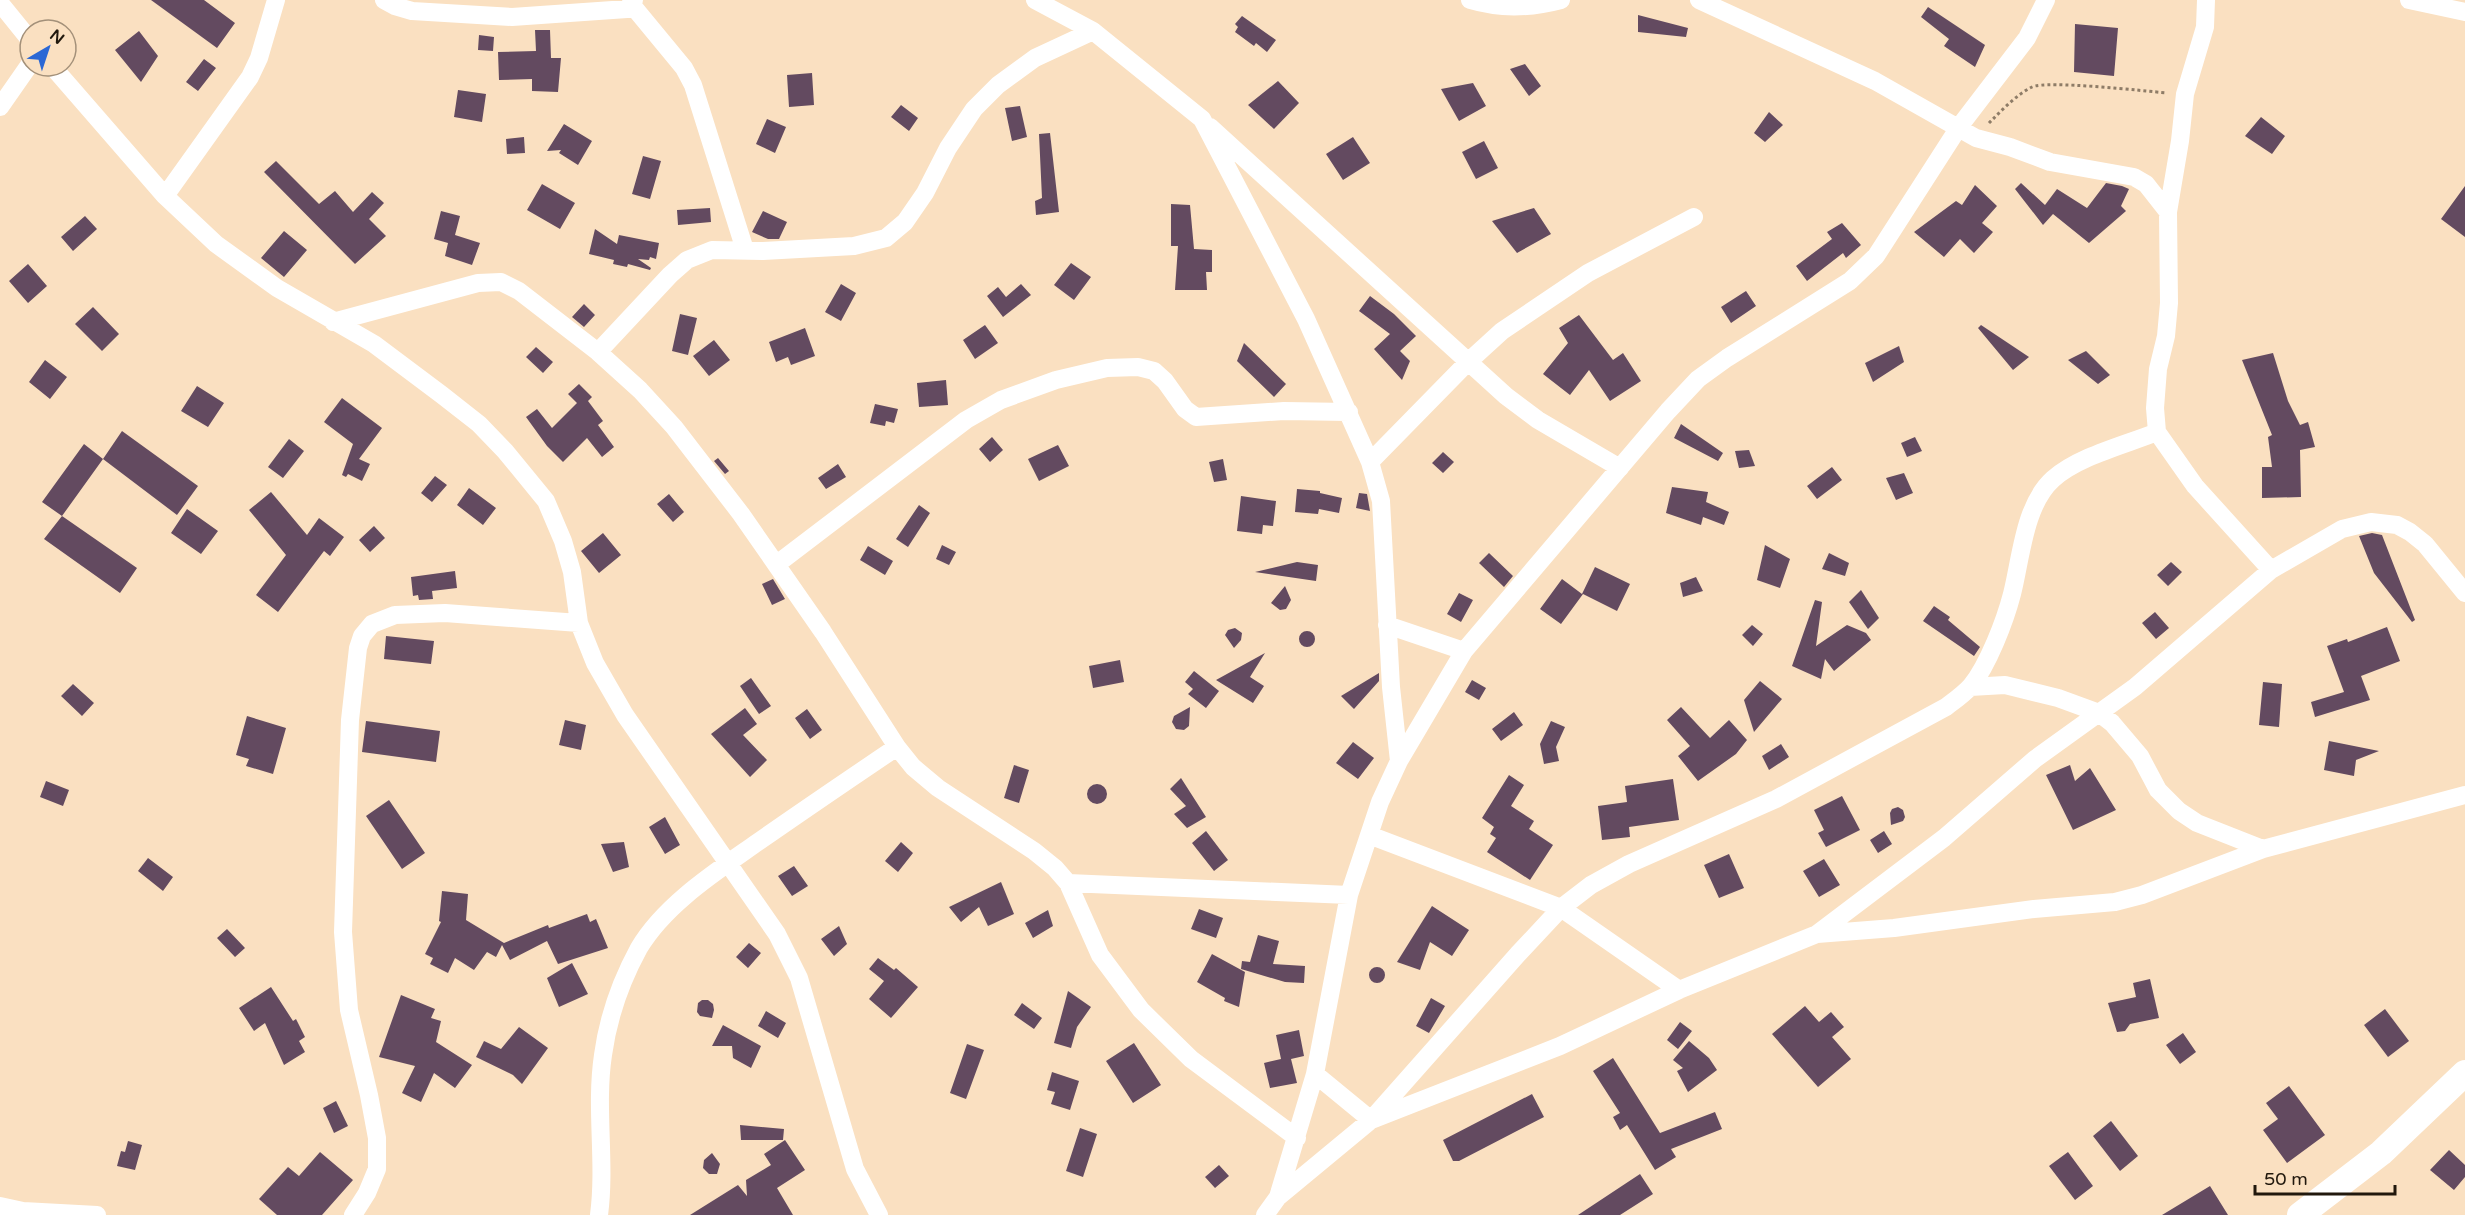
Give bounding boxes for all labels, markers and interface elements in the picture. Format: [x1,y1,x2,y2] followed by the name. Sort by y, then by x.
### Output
[18,18,78,78] north arrow
[46,25,68,49] text: N
[2255,1158,2394,1196] scale bar
[2264,1168,2308,1190] text: 50 m

